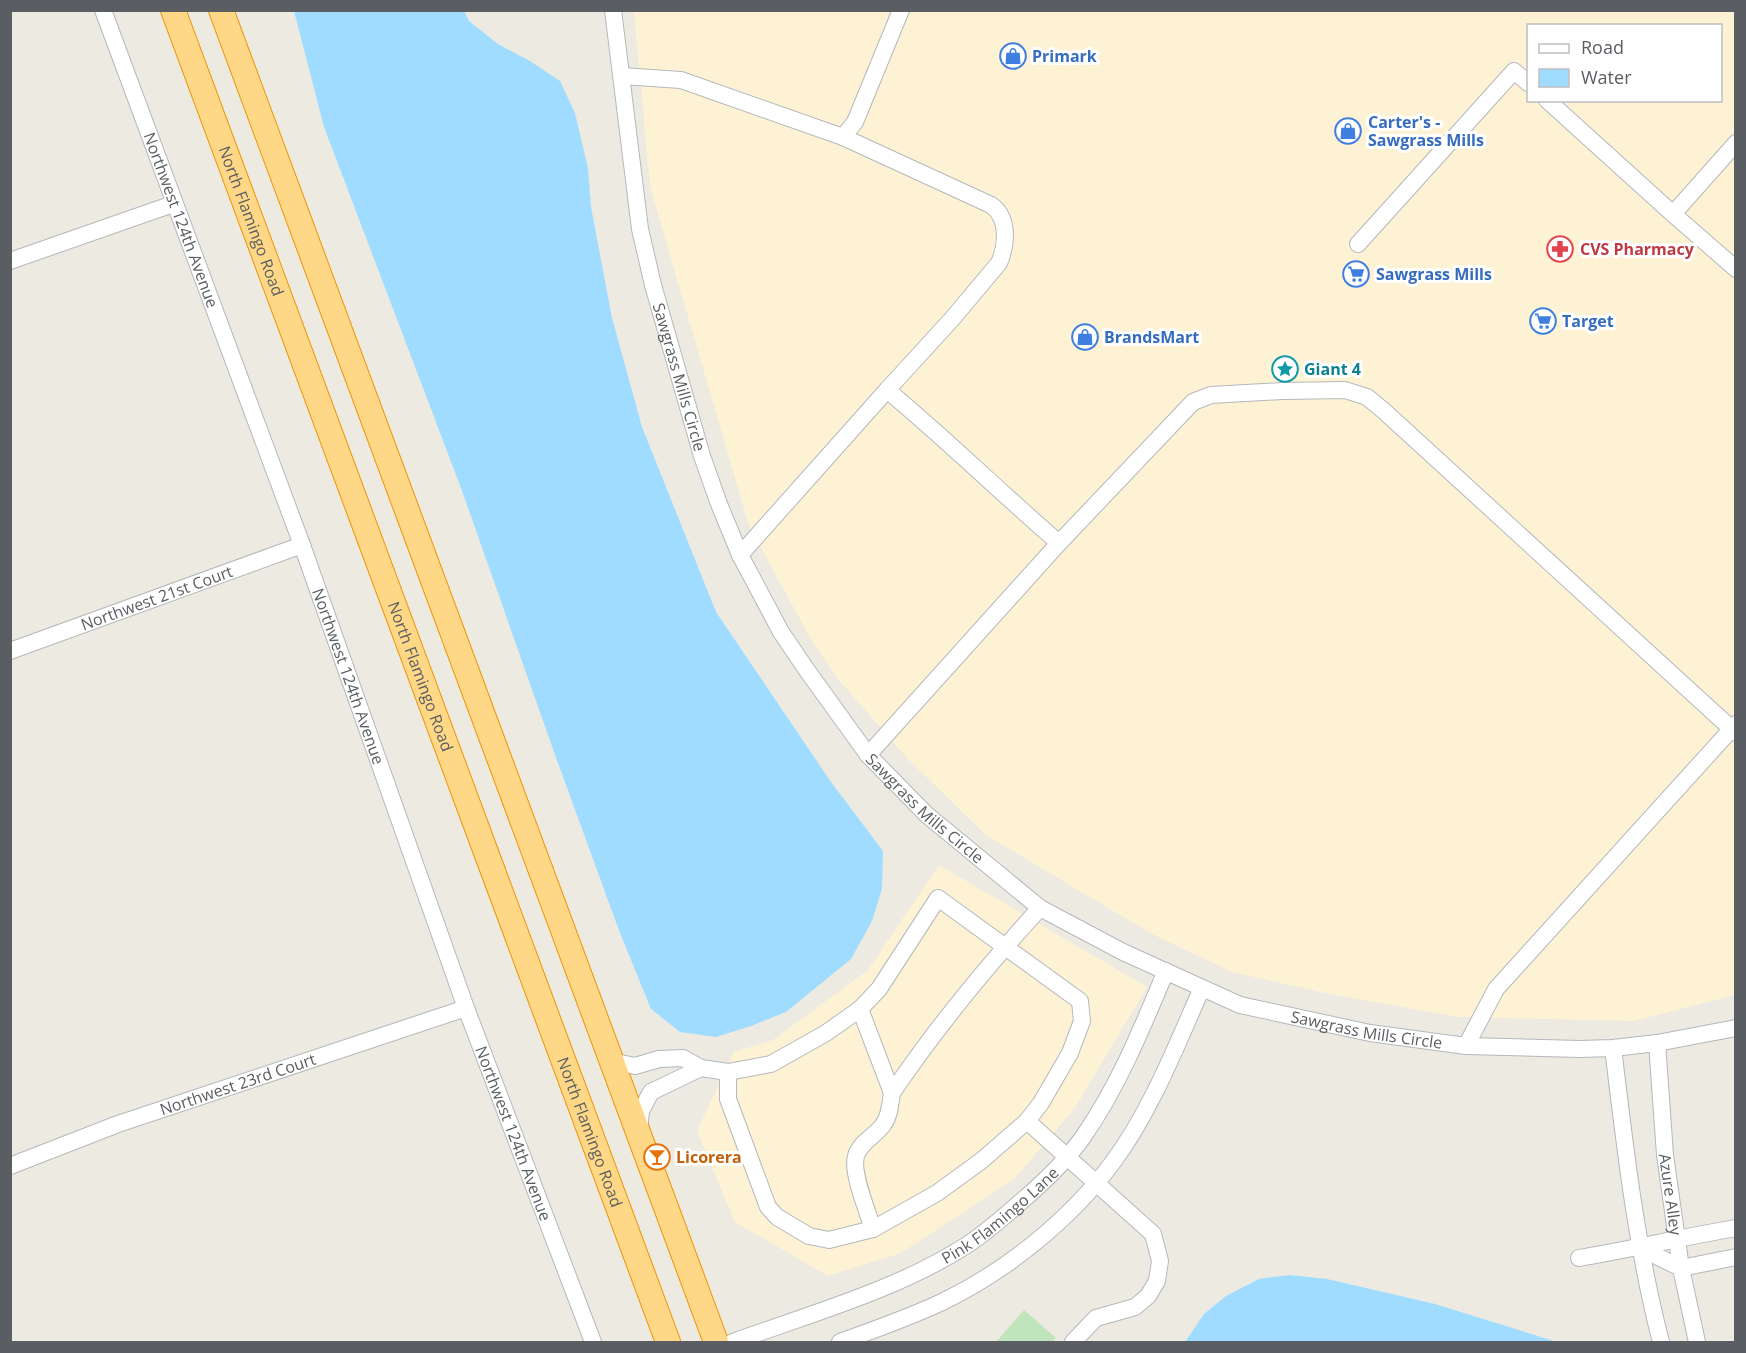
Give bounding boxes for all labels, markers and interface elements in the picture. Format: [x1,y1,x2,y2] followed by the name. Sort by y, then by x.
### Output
[1527,24,1722,102] legend
[1581,35,1624,59] text: Road
[998,41,1028,71] shop icon: Primark
[1032,45,1097,67] place label: Primark
[1581,65,1632,89] text: Water
[1368,111,1484,151] place label: Carter's - Sawgrass Mills
[1333,116,1363,146] shop icon: Carter's - Sawgrass Mills
[138,129,224,311] street label: Northwest 124th Avenue
[213,143,289,299] street label: North Flamingo Road
[1545,234,1575,264] pharmacy icon: CVS Pharmacy
[1580,238,1695,260] place label: CVS Pharmacy
[1341,259,1371,289] supermarket icon: Sawgrass Mills
[1376,263,1492,285] place label: Sawgrass Mills
[648,300,711,454] street label: Sawgrass Mills Circle
[1528,306,1558,336] supermarket icon: Target
[1562,310,1614,332] place label: Target
[1070,322,1100,352] shop icon: BrandsMart
[1104,326,1199,348] place label: BrandsMart
[1270,354,1300,384] place icon: Giant 4
[1304,358,1361,380] place label: Giant 4
[78,560,236,635] street label: Northwest 21st Court
[307,585,390,767] street label: Northwest 124th Avenue
[383,598,459,755] street label: North Flamingo Road
[861,748,988,868] street label: Sawgrass Mills Circle
[1289,1005,1444,1054] street label: Sawgrass Mills Circle
[470,1043,557,1224] street label: Northwest 124th Avenue
[157,1048,319,1120] street label: Northwest 23rd Court
[552,1054,628,1210] street label: North Flamingo Road
[642,1142,672,1172] bar icon: Licorera
[676,1146,742,1168] place label: Licorera
[1654,1152,1687,1238] street label: Azure Alley
[937,1162,1063,1269] street label: Pink Flamingo Lane

